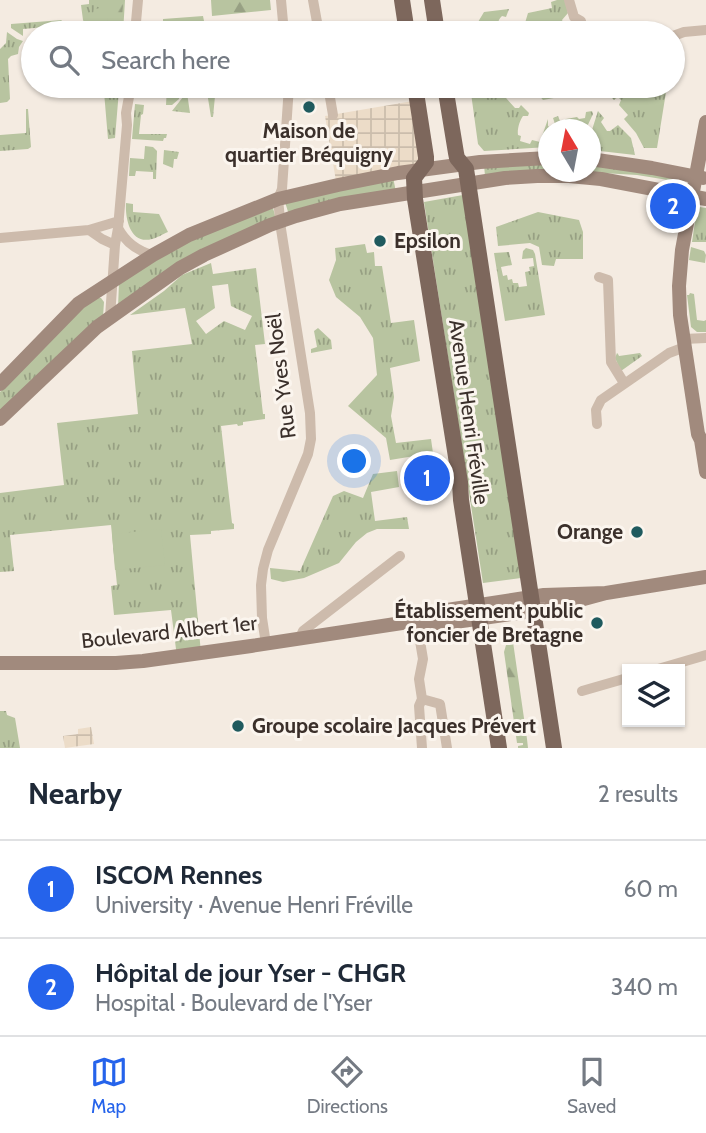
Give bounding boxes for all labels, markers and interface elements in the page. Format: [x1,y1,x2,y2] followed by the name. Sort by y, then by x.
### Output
[21,21,685,98] search box
[45,41,83,79] icon: search
[101,44,230,76] text: Search here
[301,99,317,115] marker: Maison de quartier Bréquigny
[225,118,394,167] place label: Maison de quartier Bréquigny
[538,119,601,182] north arrow
[650,180,696,232] pin: 2
[394,228,461,253] place label: Epsilon
[372,233,388,249] marker: Epsilon
[260,312,301,440] street label: Rue Yves Noël
[444,318,495,506] street label: Avenue Henri Fréville
[337,444,371,478] your location
[404,452,450,504] pin: 1
[557,519,623,544] place label: Orange
[629,524,645,540] marker: Orange
[394,598,583,647] place label: Établissement public foncier de Bretagne
[80,610,258,653] street label: Boulevard Albert 1er
[589,615,605,631] marker: Établissement public foncier de Bretagne
[622,664,685,727] map controls
[622,664,685,727] button: layers
[252,713,536,738] place label: Groupe scolaire Jacques Prévert
[230,718,246,734] marker: Groupe scolaire Jacques Prévert
[28,775,122,812] text: Nearby
[598,780,678,808] text: 2 results
[95,859,262,891] text: ISCOM Rennes
[47,875,55,903] text: 1
[624,875,678,903] text: 60 m
[95,891,413,919] text: University · Avenue Henri Fréville
[95,957,406,989] text: Hôpital de jour Yser - CHGR
[45,973,57,1001] text: 2
[611,973,678,1001] text: 340 m
[95,989,372,1017] text: Hospital · Boulevard de l'Yser
[90,1053,128,1118] tab: Map
[307,1053,388,1118] tab: Directions
[567,1053,616,1118] tab: Saved

